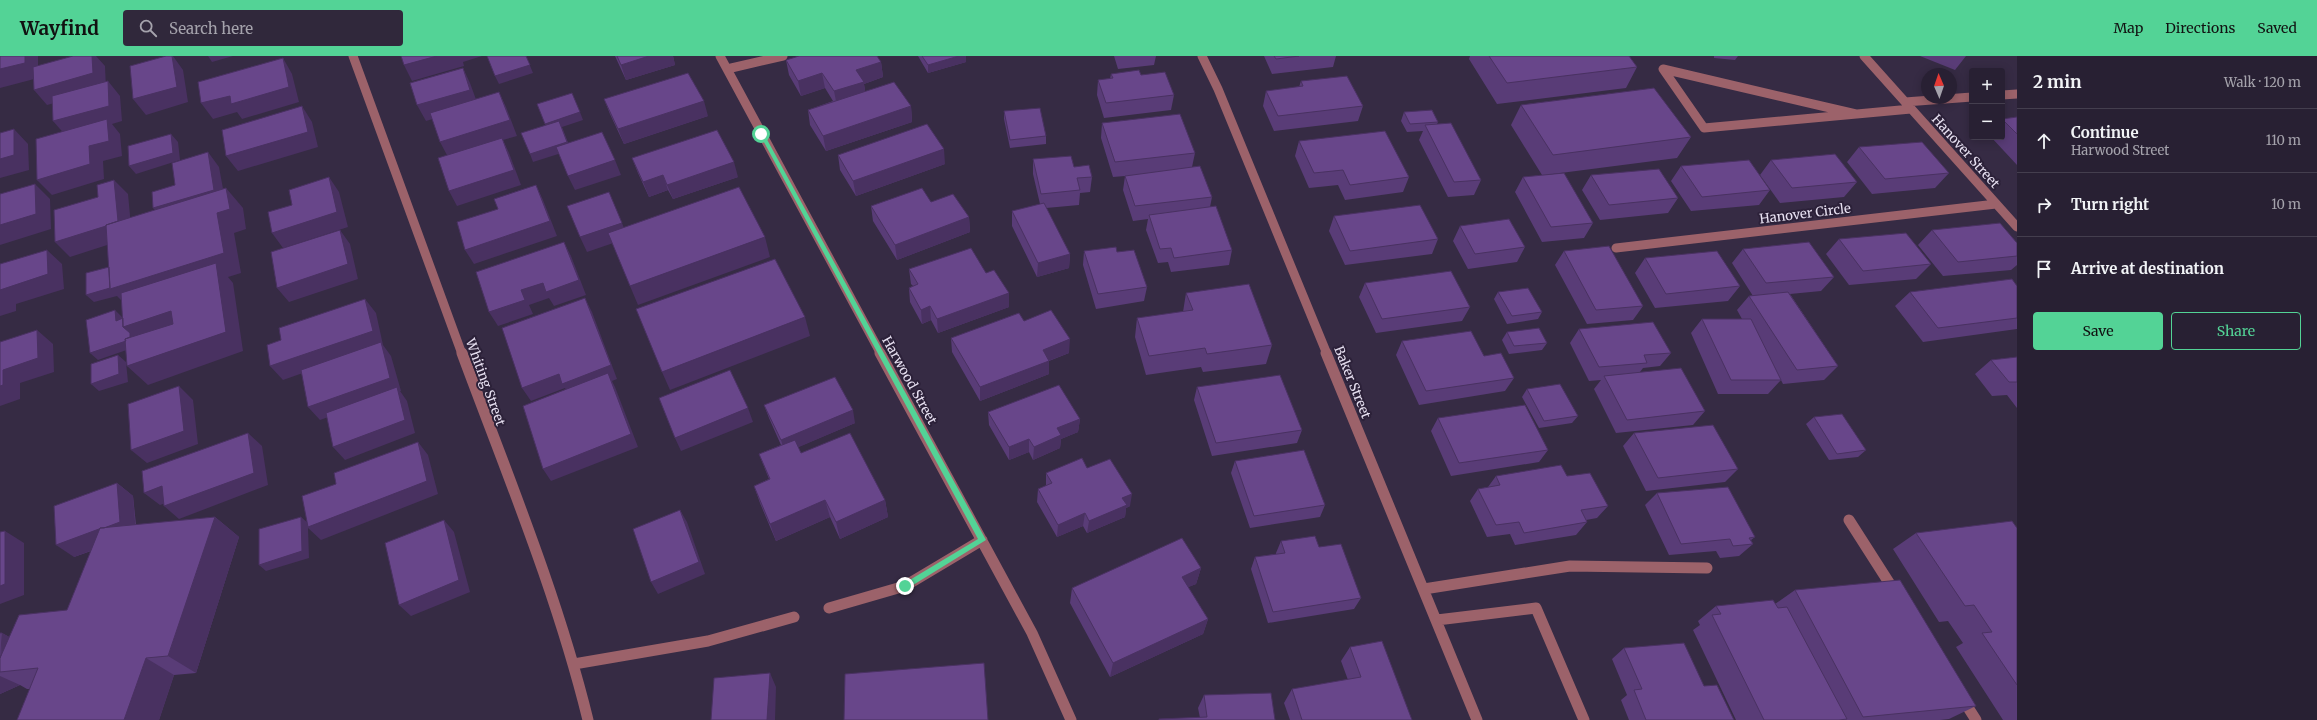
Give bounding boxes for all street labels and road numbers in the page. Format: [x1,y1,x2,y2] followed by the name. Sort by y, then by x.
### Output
[1928,111,2003,192] street label: Hanover Street
[1758,199,1852,228] street label: Hanover Circle
[878,333,941,427] street label: Harwood Street
[462,335,509,428] street label: Whiting Street
[1330,343,1375,421] street label: Baker Street

